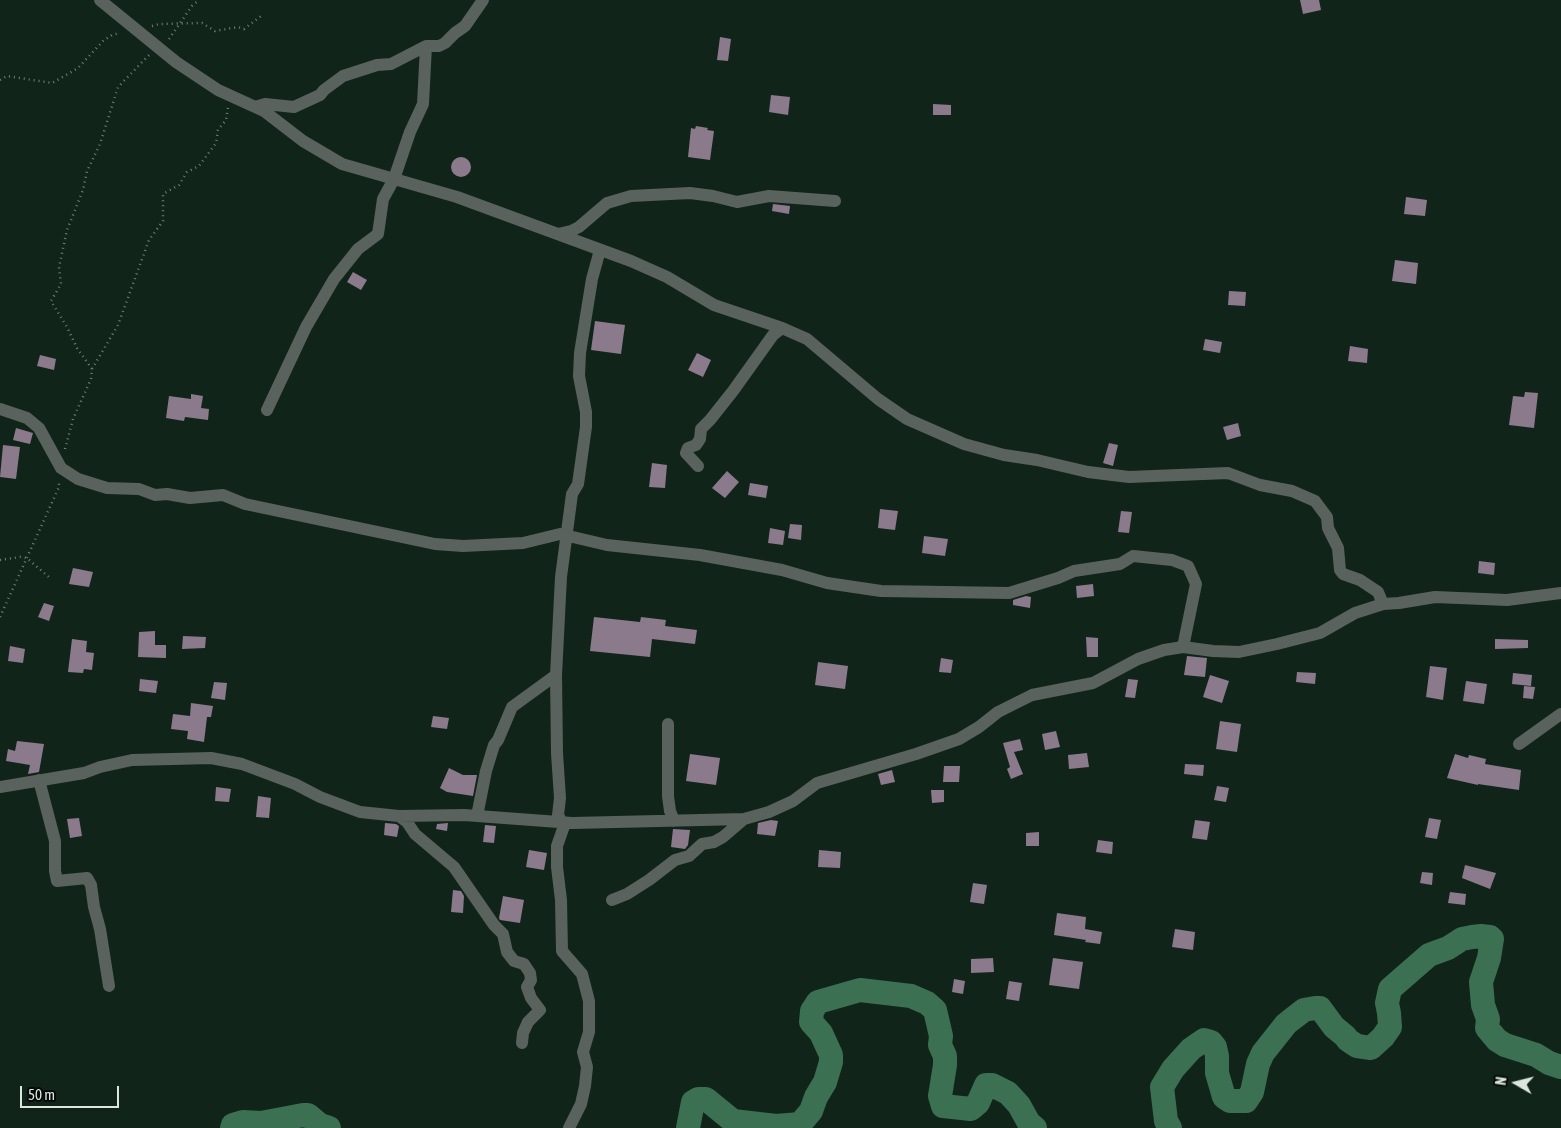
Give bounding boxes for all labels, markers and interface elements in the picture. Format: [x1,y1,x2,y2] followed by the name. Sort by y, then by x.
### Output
[1491,1058,1541,1108] north arrow
[22,1076,121,1108] scale bar
[1493,1076,1510,1086] text: N
[28,1086,55,1103] text: 50 m

